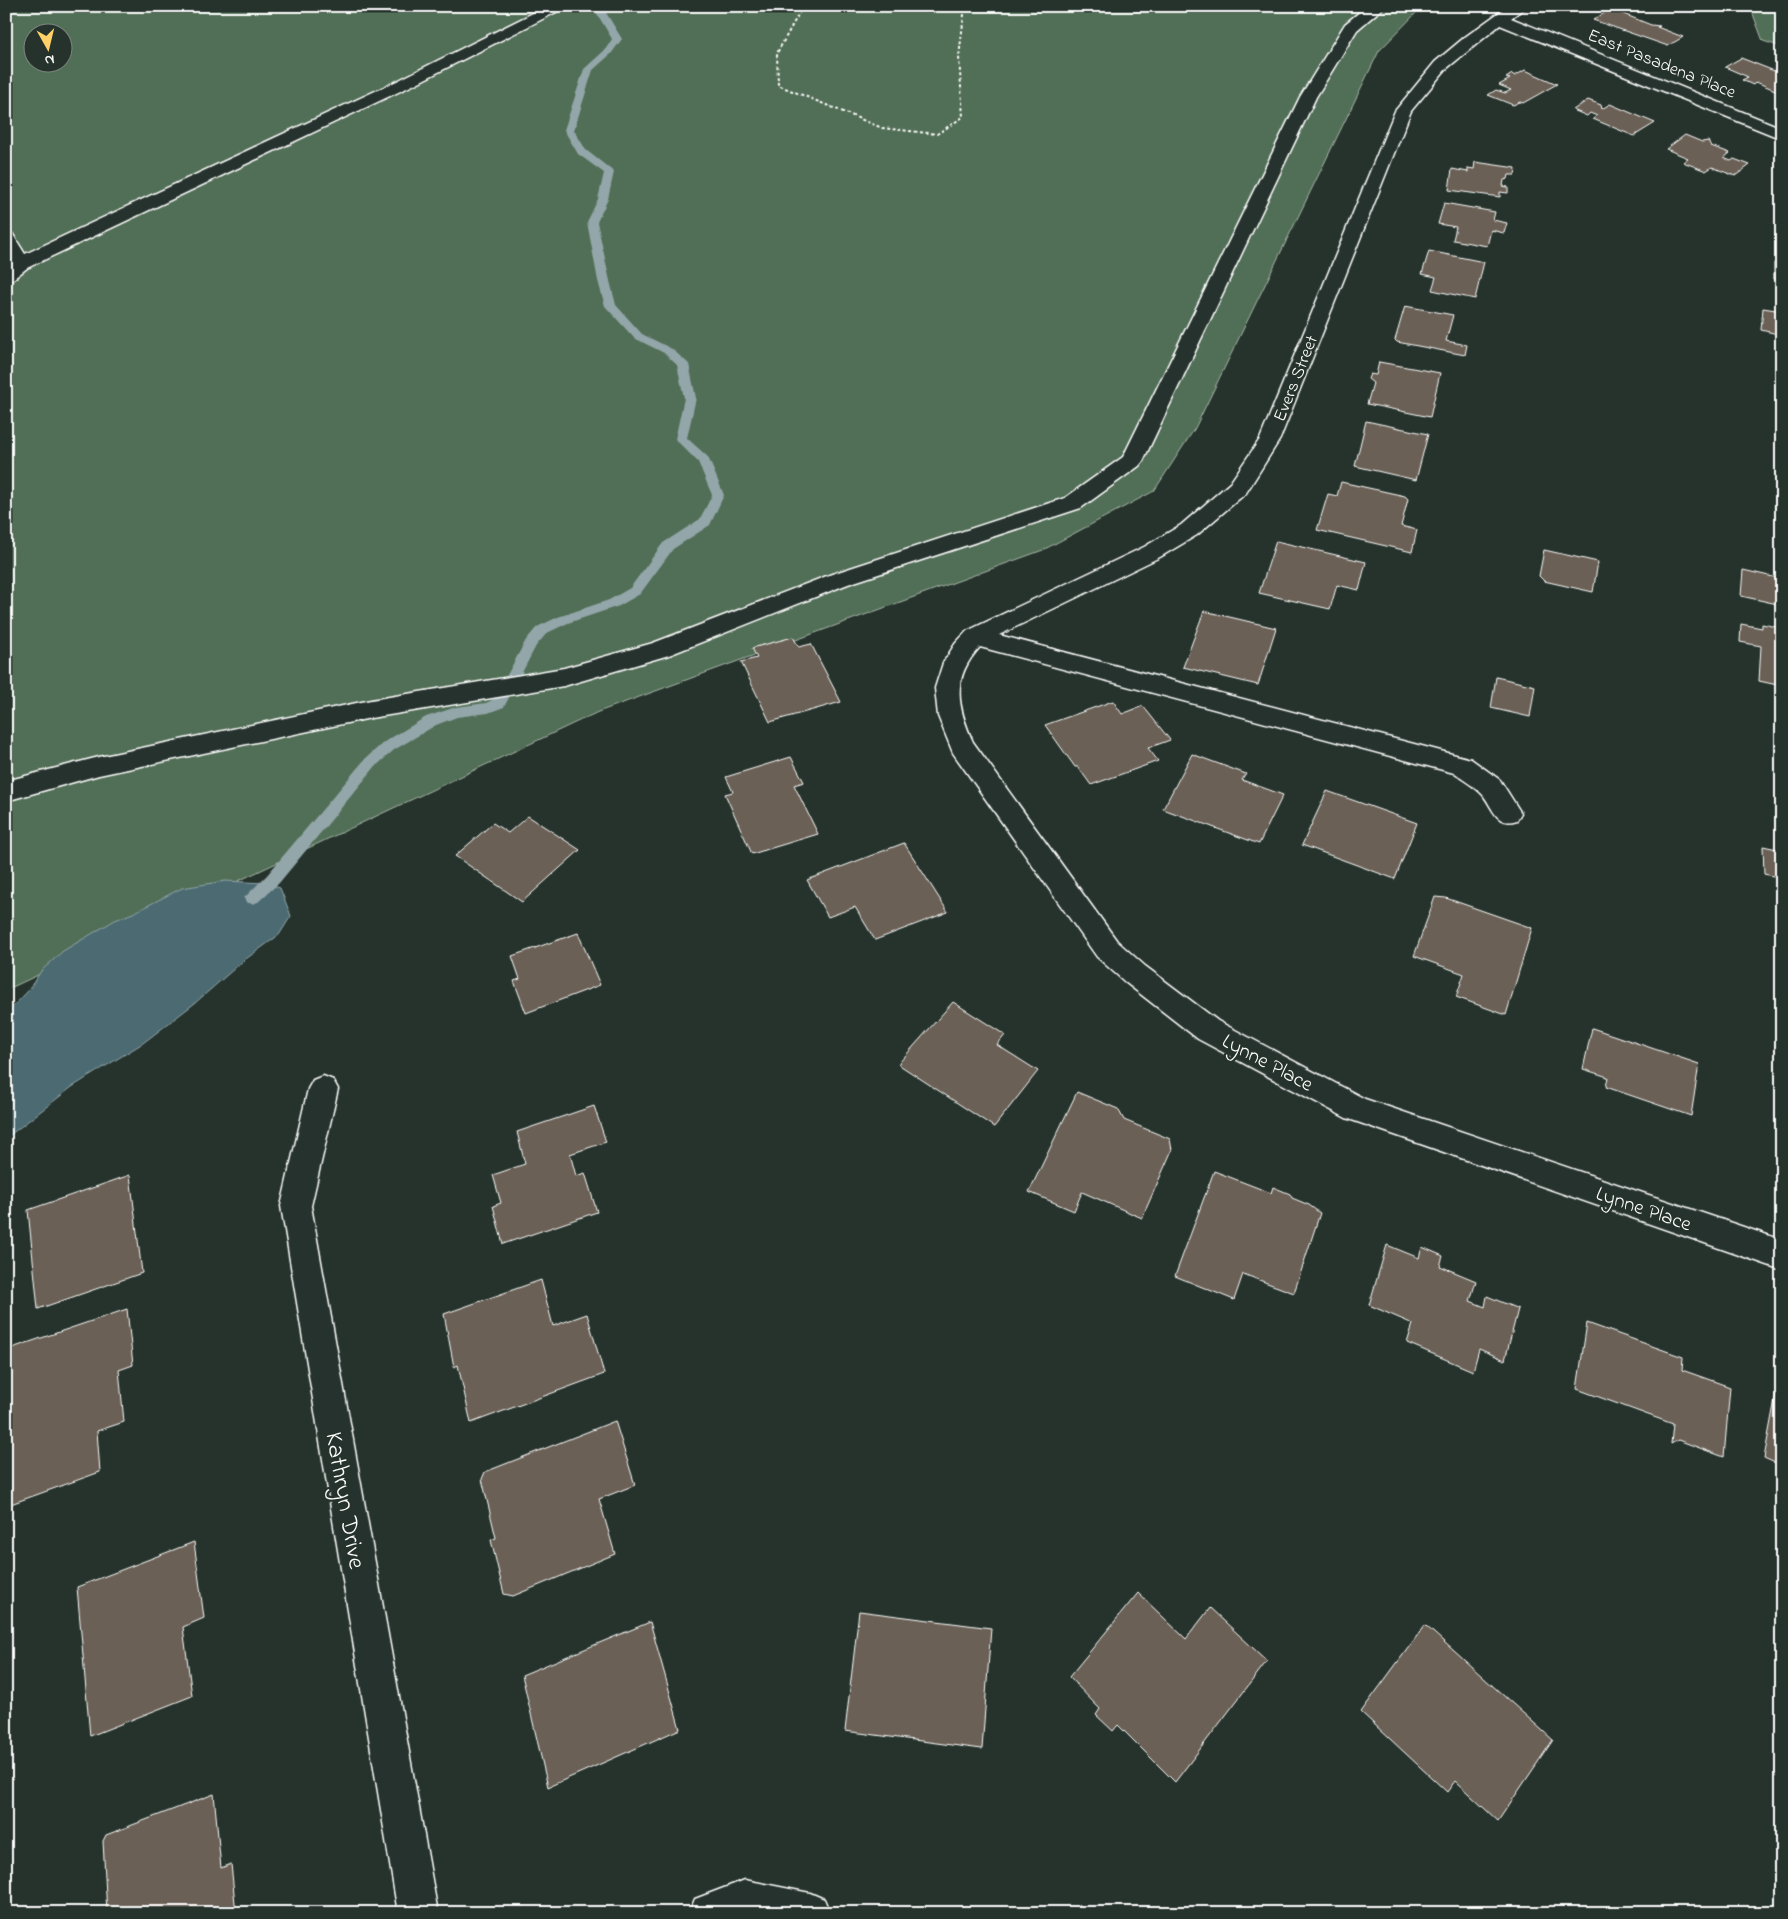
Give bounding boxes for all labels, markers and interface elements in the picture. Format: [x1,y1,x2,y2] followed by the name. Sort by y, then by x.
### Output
[22,22,72,72] north arrow
[1583,23,1740,107] street label: East Pasadena Place
[43,48,56,70] text: N
[1268,332,1326,426] street label: Evers Street
[1215,1027,1318,1102] street label: Lynne Place
[1591,1180,1696,1242] street label: Lynne Place
[313,1429,374,1573] street label: Kathryn Drive

